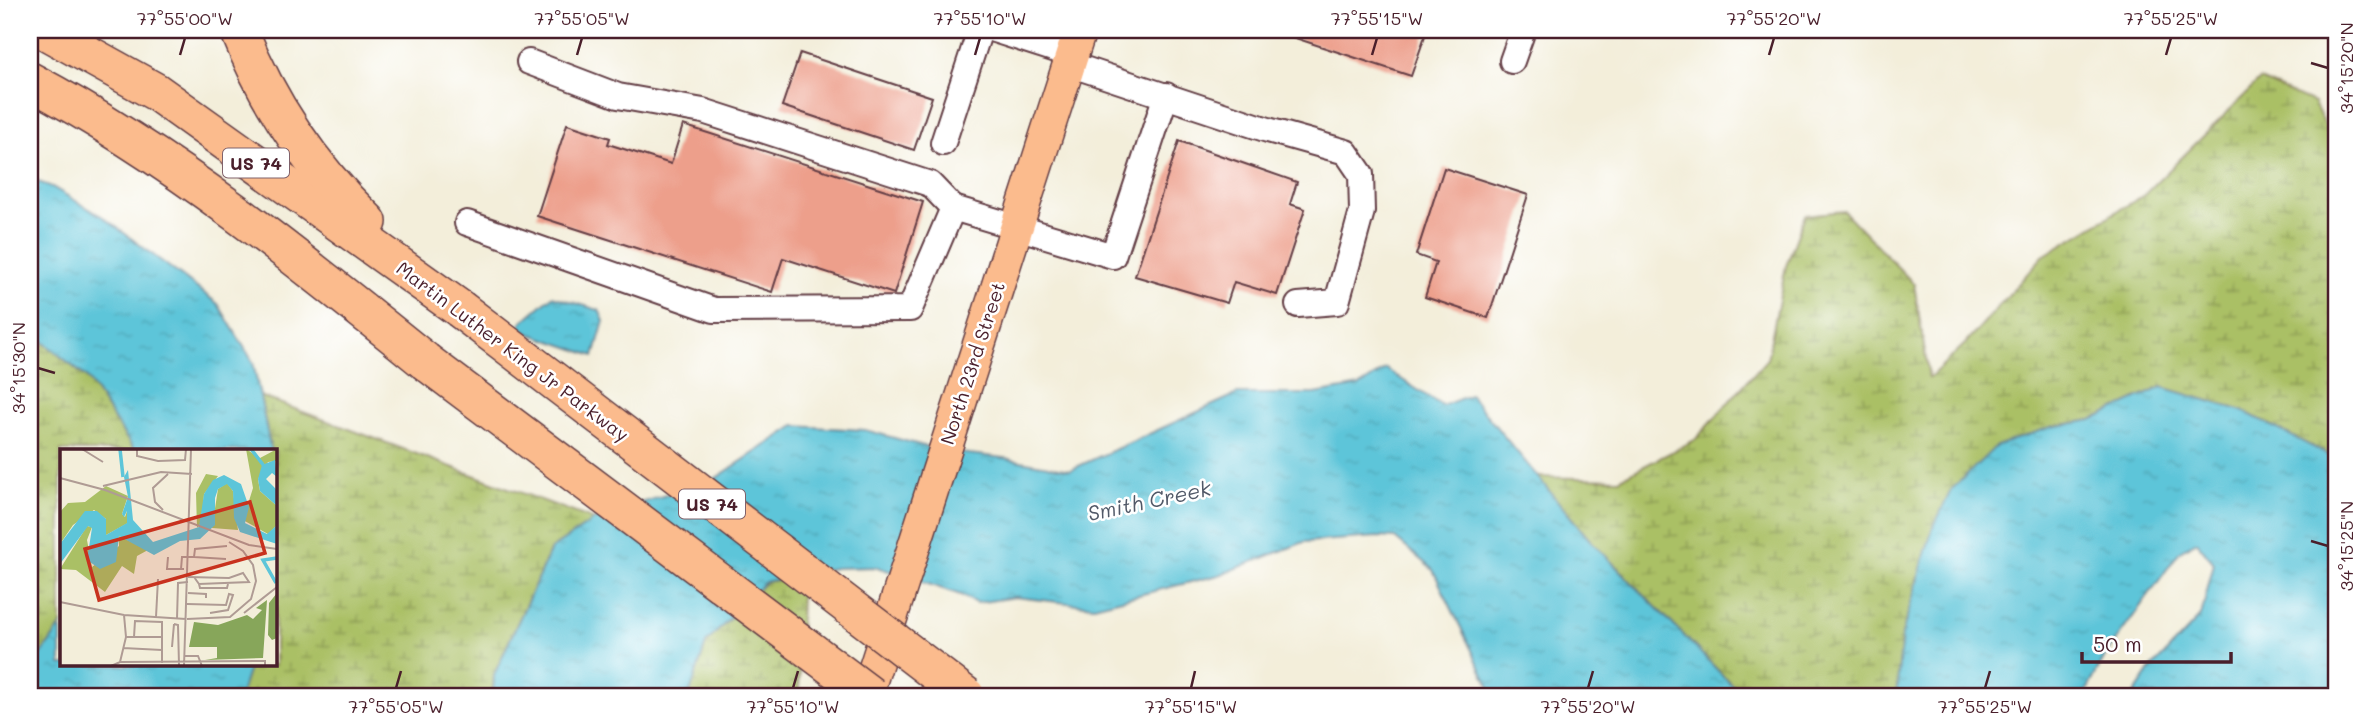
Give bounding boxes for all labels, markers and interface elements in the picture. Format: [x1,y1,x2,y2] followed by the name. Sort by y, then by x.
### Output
[137,6,233,30] text: 77°55'00"W
[534,6,630,30] text: 77°55'05"W
[933,6,1027,30] text: 77°55'10"W
[1331,6,1423,30] text: 77°55'15"W
[1726,6,1822,30] text: 77°55'20"W
[2124,6,2218,30] text: 77°55'25"W
[2334,22,2358,114] text: 34°15'20"N
[223,148,289,178] road number: US 74
[392,255,634,447] street label: Martin Luther King Jr Parkway
[934,278,1010,448] street label: North 23rd Street
[6,322,30,414] text: 34°15'30"N
[60,449,276,666] inset map
[1085,474,1214,526] water label: Smith Creek
[679,490,745,518] road number: US 74
[2334,501,2358,591] text: 34°15'25"N
[2082,621,2231,665] scale bar
[2093,630,2142,657] text: 50 m
[348,694,444,718] text: 77°55'05"W
[746,694,840,718] text: 77°55'10"W
[1145,694,1237,718] text: 77°55'15"W
[1540,694,1636,718] text: 77°55'20"W
[1938,694,2032,718] text: 77°55'25"W

